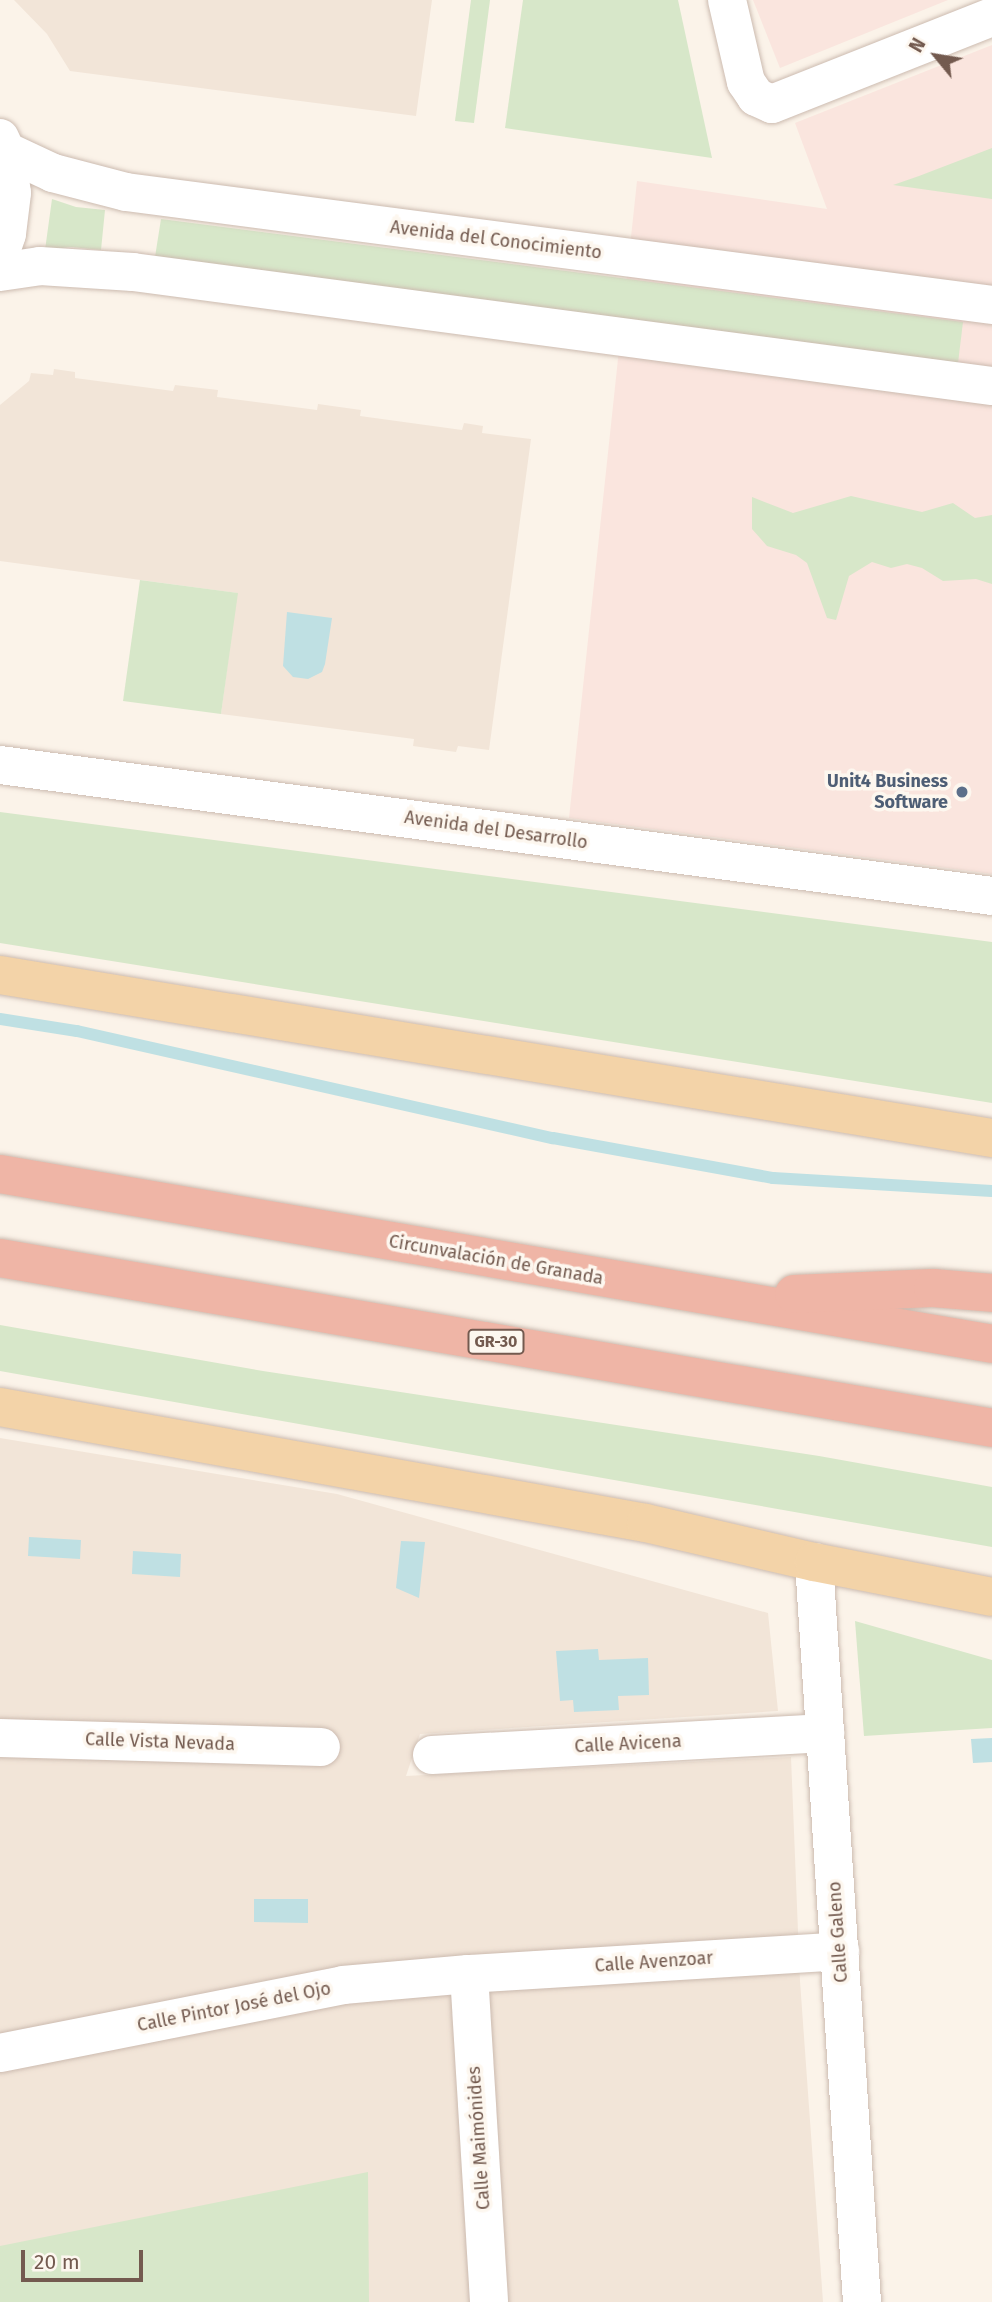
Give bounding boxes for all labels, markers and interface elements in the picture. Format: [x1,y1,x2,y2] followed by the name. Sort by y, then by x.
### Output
[901,21,971,91] north arrow
[904,34,930,56] text: N
[389,216,603,264] street label: Avenida del Conocimiento
[827,771,948,814] place label: Unit4 Business Software
[954,784,970,800] marker: Unit4 Business Software
[403,806,589,854] street label: Avenida del Desarrollo
[387,1231,605,1289] street label: Circunvalación de Granada
[466,1330,526,1354] road number: GR-30
[85,1729,235,1755] street label: Calle Vista Nevada
[574,1730,682,1758] street label: Calle Avicena
[824,1881,852,1983] street label: Calle Galeno
[594,1947,714,1977] street label: Calle Avenzoar
[135,1978,333,2036] street label: Calle Pintor José del Ojo
[463,2065,495,2211] street label: Calle Maimónides
[24,2236,147,2280] scale bar
[34,2249,80,2275] text: 20 m

